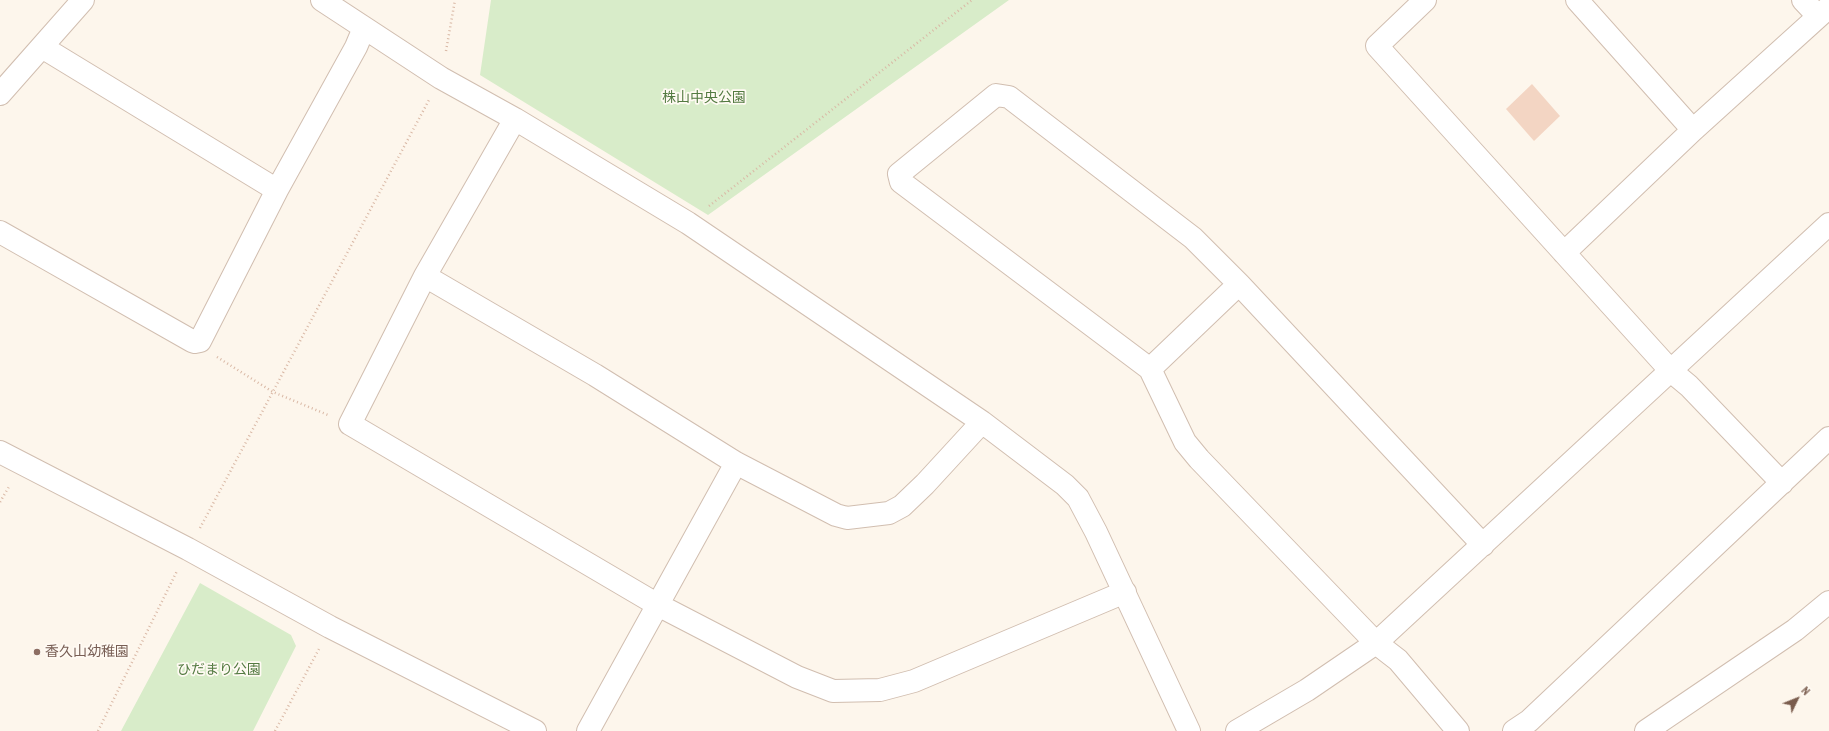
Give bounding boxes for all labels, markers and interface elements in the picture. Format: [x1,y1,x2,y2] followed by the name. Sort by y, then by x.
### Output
[662,90,746,106] park label: 株山中央公園
[45,644,129,660] place label: 香久山幼稚園
[32,647,42,657] marker: 香久山幼稚園
[177,662,261,678] park label: ひだまり公園
[1777,679,1817,719] north arrow
[1798,684,1813,698] text: N

